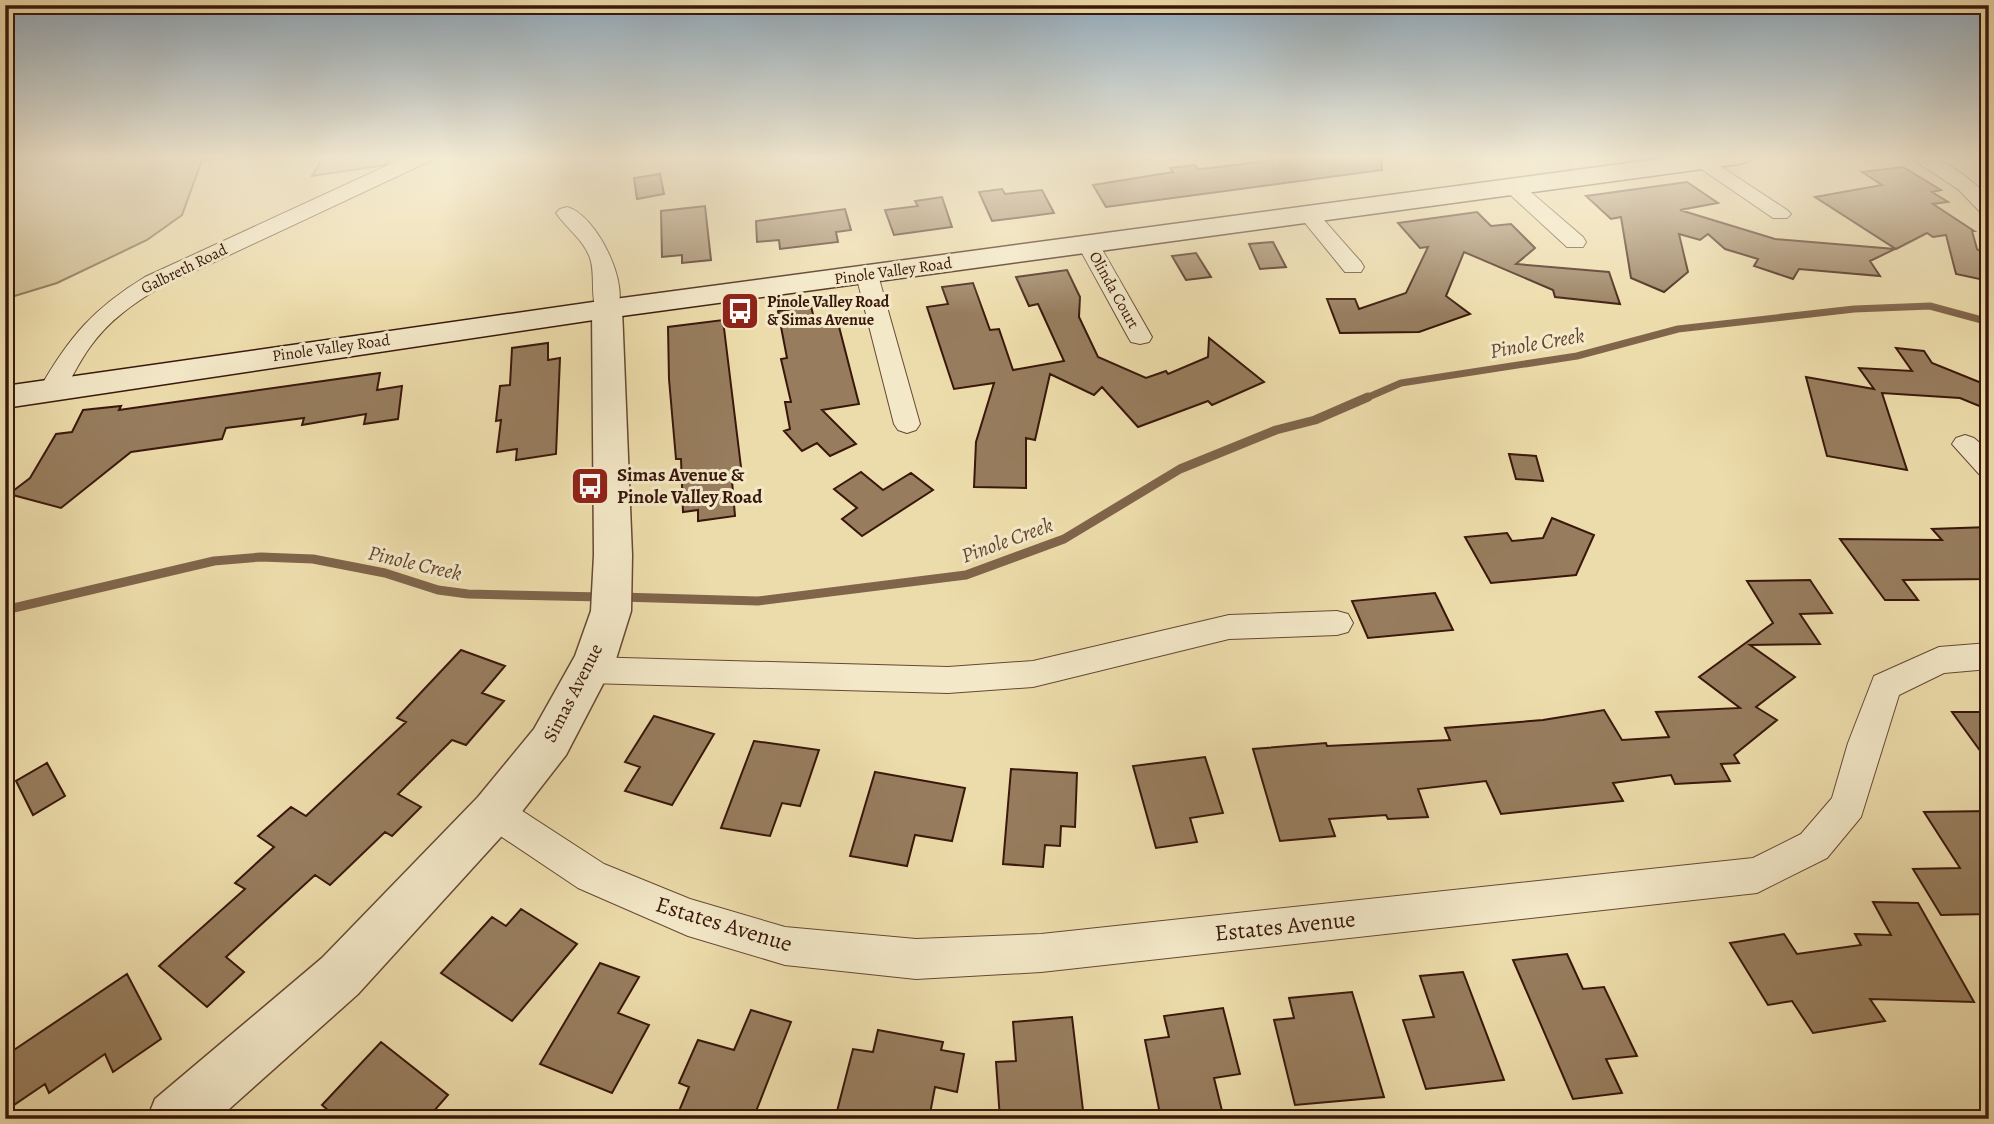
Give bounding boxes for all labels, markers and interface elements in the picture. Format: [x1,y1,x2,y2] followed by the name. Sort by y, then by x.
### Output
[137,238,231,299] street label: Galbreth Road
[1084,247,1144,333] street label: Olinda Court
[833,252,954,290] street label: Pinole Valley Road
[719,290,761,332] bus stop icon: Pinole Valley Road & Simas Avenue
[767,291,890,331] place label: Pinole Valley Road & Simas Avenue
[1488,321,1586,365] water label: Pinole Creek
[271,329,392,367] street label: Pinole Valley Road
[617,462,763,510] place label: Simas Avenue & Pinole Valley Road
[569,465,611,507] bus stop icon: Simas Avenue & Pinole Valley Road
[957,511,1057,569] water label: Pinole Creek
[365,539,465,587] water label: Pinole Creek
[537,639,609,747] street label: Simas Avenue
[652,889,796,959] street label: Estates Avenue
[1213,903,1357,949] street label: Estates Avenue

